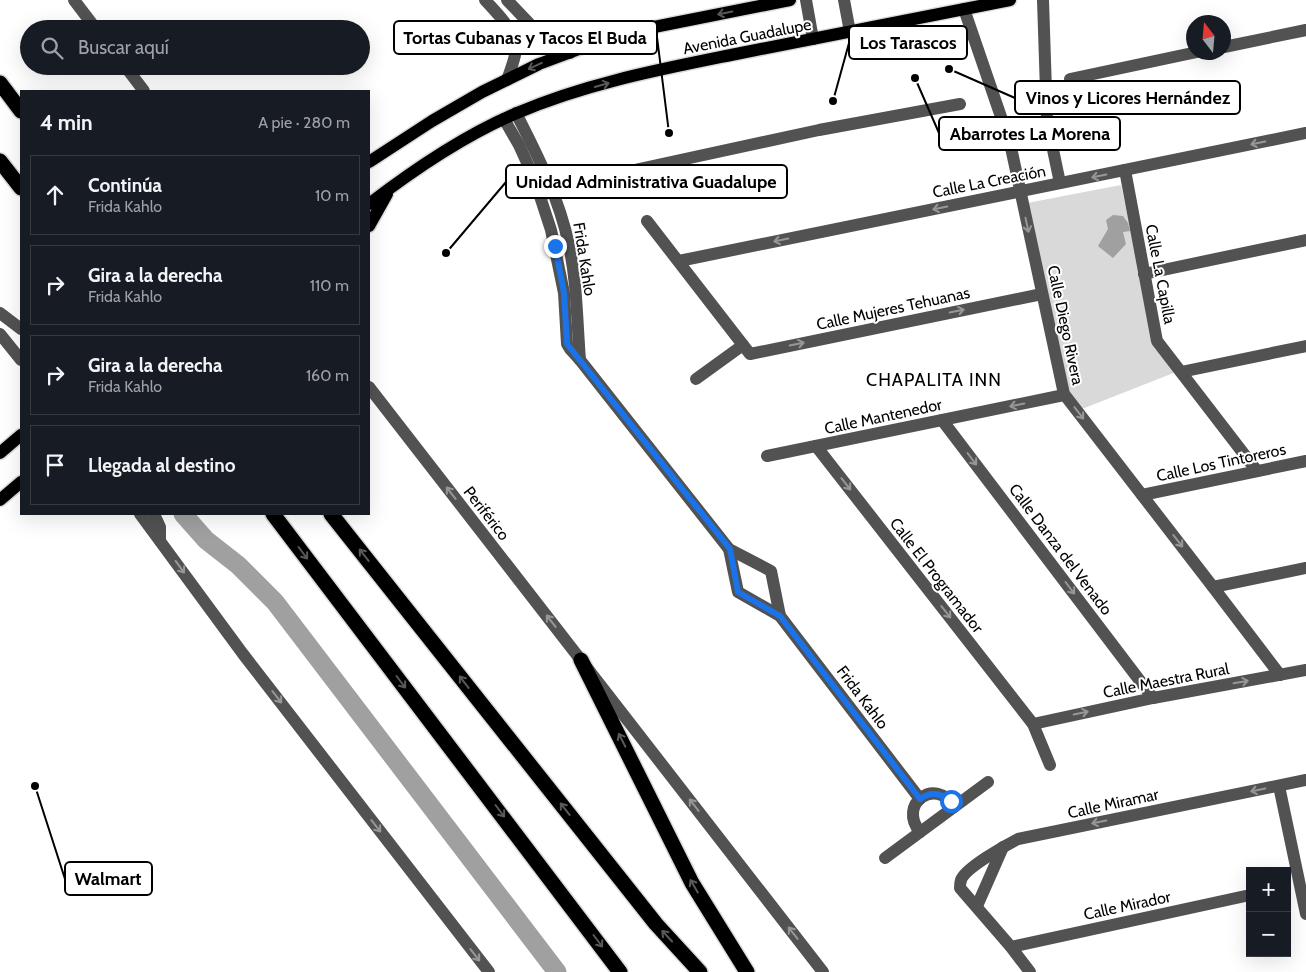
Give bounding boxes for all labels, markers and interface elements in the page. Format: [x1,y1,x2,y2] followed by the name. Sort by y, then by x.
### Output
[717,9,733,18] one-way arrow
[681,15,813,58] street label: Avenida Guadalupe
[1186,15,1231,60] north arrow
[20,20,370,75] search box
[394,21,657,54] callout: Tortas Cubanas y Tacos El Buda
[849,26,967,59] callout: Los Tarascos
[403,27,647,49] text: Tortas Cubanas y Tacos El Buda
[859,32,957,54] text: Los Tarascos
[38,34,66,62] icon: search
[78,36,169,59] text: Buscar aquí
[528,61,543,71] one-way arrow
[593,79,609,89] one-way arrow
[1015,81,1240,114] callout: Vinos y Licores Hernández
[1026,87,1231,109] text: Vinos y Licores Hernández
[40,110,93,135] text: 4 min
[258,113,350,132] text: A pie · 280 m
[939,117,1120,150] callout: Abarrotes La Morena
[950,123,1110,145] text: Abarrotes La Morena
[1251,139,1267,148] one-way arrow
[931,161,1047,202] street label: Calle La Creación
[506,165,787,198] callout: Unidad Administrativa Guadalupe
[516,171,776,193] text: Unidad Administrativa Guadalupe
[1091,171,1107,181] one-way arrow
[88,174,162,197] text: Continúa
[41,181,69,209] icon: ahead
[315,186,349,205] text: 10 m
[88,197,162,216] text: Frida Kahlo
[932,204,948,213] one-way arrow
[1023,216,1033,232] one-way arrow
[569,221,600,297] street label: Frida Kahlo
[1142,223,1180,326] street label: Calle La Capilla
[544,235,567,258] route end
[773,236,789,246] one-way arrow
[88,264,223,287] text: Gira a la derecha
[1044,264,1088,387] street label: Calle Diego Rivera
[41,271,69,299] icon: right
[310,276,349,295] text: 110 m
[815,283,972,334] street label: Calle Mujeres Tehuanas
[88,287,162,306] text: Frida Kahlo
[948,306,964,316] one-way arrow
[789,339,805,348] one-way arrow
[88,354,223,377] text: Gira a la derecha
[41,361,69,389] icon: right
[306,366,349,385] text: 160 m
[866,369,1002,391] district label: CHAPALITA INN
[88,377,162,396] text: Frida Kahlo
[823,395,944,438] street label: Calle Mantenedor
[1009,401,1025,410] one-way arrow
[1073,406,1084,419] one-way arrow
[1155,439,1288,485] street label: Calle Los Tintoreros
[41,451,69,479] icon: arrive
[966,452,977,465] one-way arrow
[88,454,235,477] text: Llegada al destino
[840,478,851,491] one-way arrow
[1005,480,1116,619] street label: Calle Danza del Venado
[460,483,514,544] street label: Periférico
[446,486,456,500] one-way arrow
[886,514,988,637] street label: Calle El Programador
[1173,535,1184,548] one-way arrow
[298,546,308,560] one-way arrow
[358,548,369,561] one-way arrow
[174,560,185,573] one-way arrow
[1065,581,1075,595] one-way arrow
[941,605,952,618] one-way arrow
[545,615,556,628] one-way arrow
[1101,659,1231,702] street label: Calle Maestra Rural
[833,662,893,733] street label: Frida Kahlo
[396,675,406,689] one-way arrow
[459,676,470,689] one-way arrow
[1232,677,1248,687] one-way arrow
[272,690,282,704] one-way arrow
[1073,708,1089,717] one-way arrow
[617,733,626,748] one-way arrow
[1066,784,1161,822] street label: Calle Miramar
[1251,786,1267,795] one-way arrow
[940,790,963,813] route start
[688,799,699,812] one-way arrow
[560,803,571,816] one-way arrow
[494,804,505,817] one-way arrow
[1091,818,1107,828] one-way arrow
[371,819,381,833] one-way arrow
[65,862,152,895] callout: Walmart
[1246,867,1291,957] map controls
[1246,867,1291,912] button: +
[74,868,142,890] text: Walmart
[689,878,699,893] one-way arrow
[1082,887,1173,924] street label: Calle Mirador
[1246,912,1291,957] button: −
[788,927,799,940] one-way arrow
[661,930,673,943] one-way arrow
[593,934,603,948] one-way arrow
[470,948,481,961] one-way arrow

